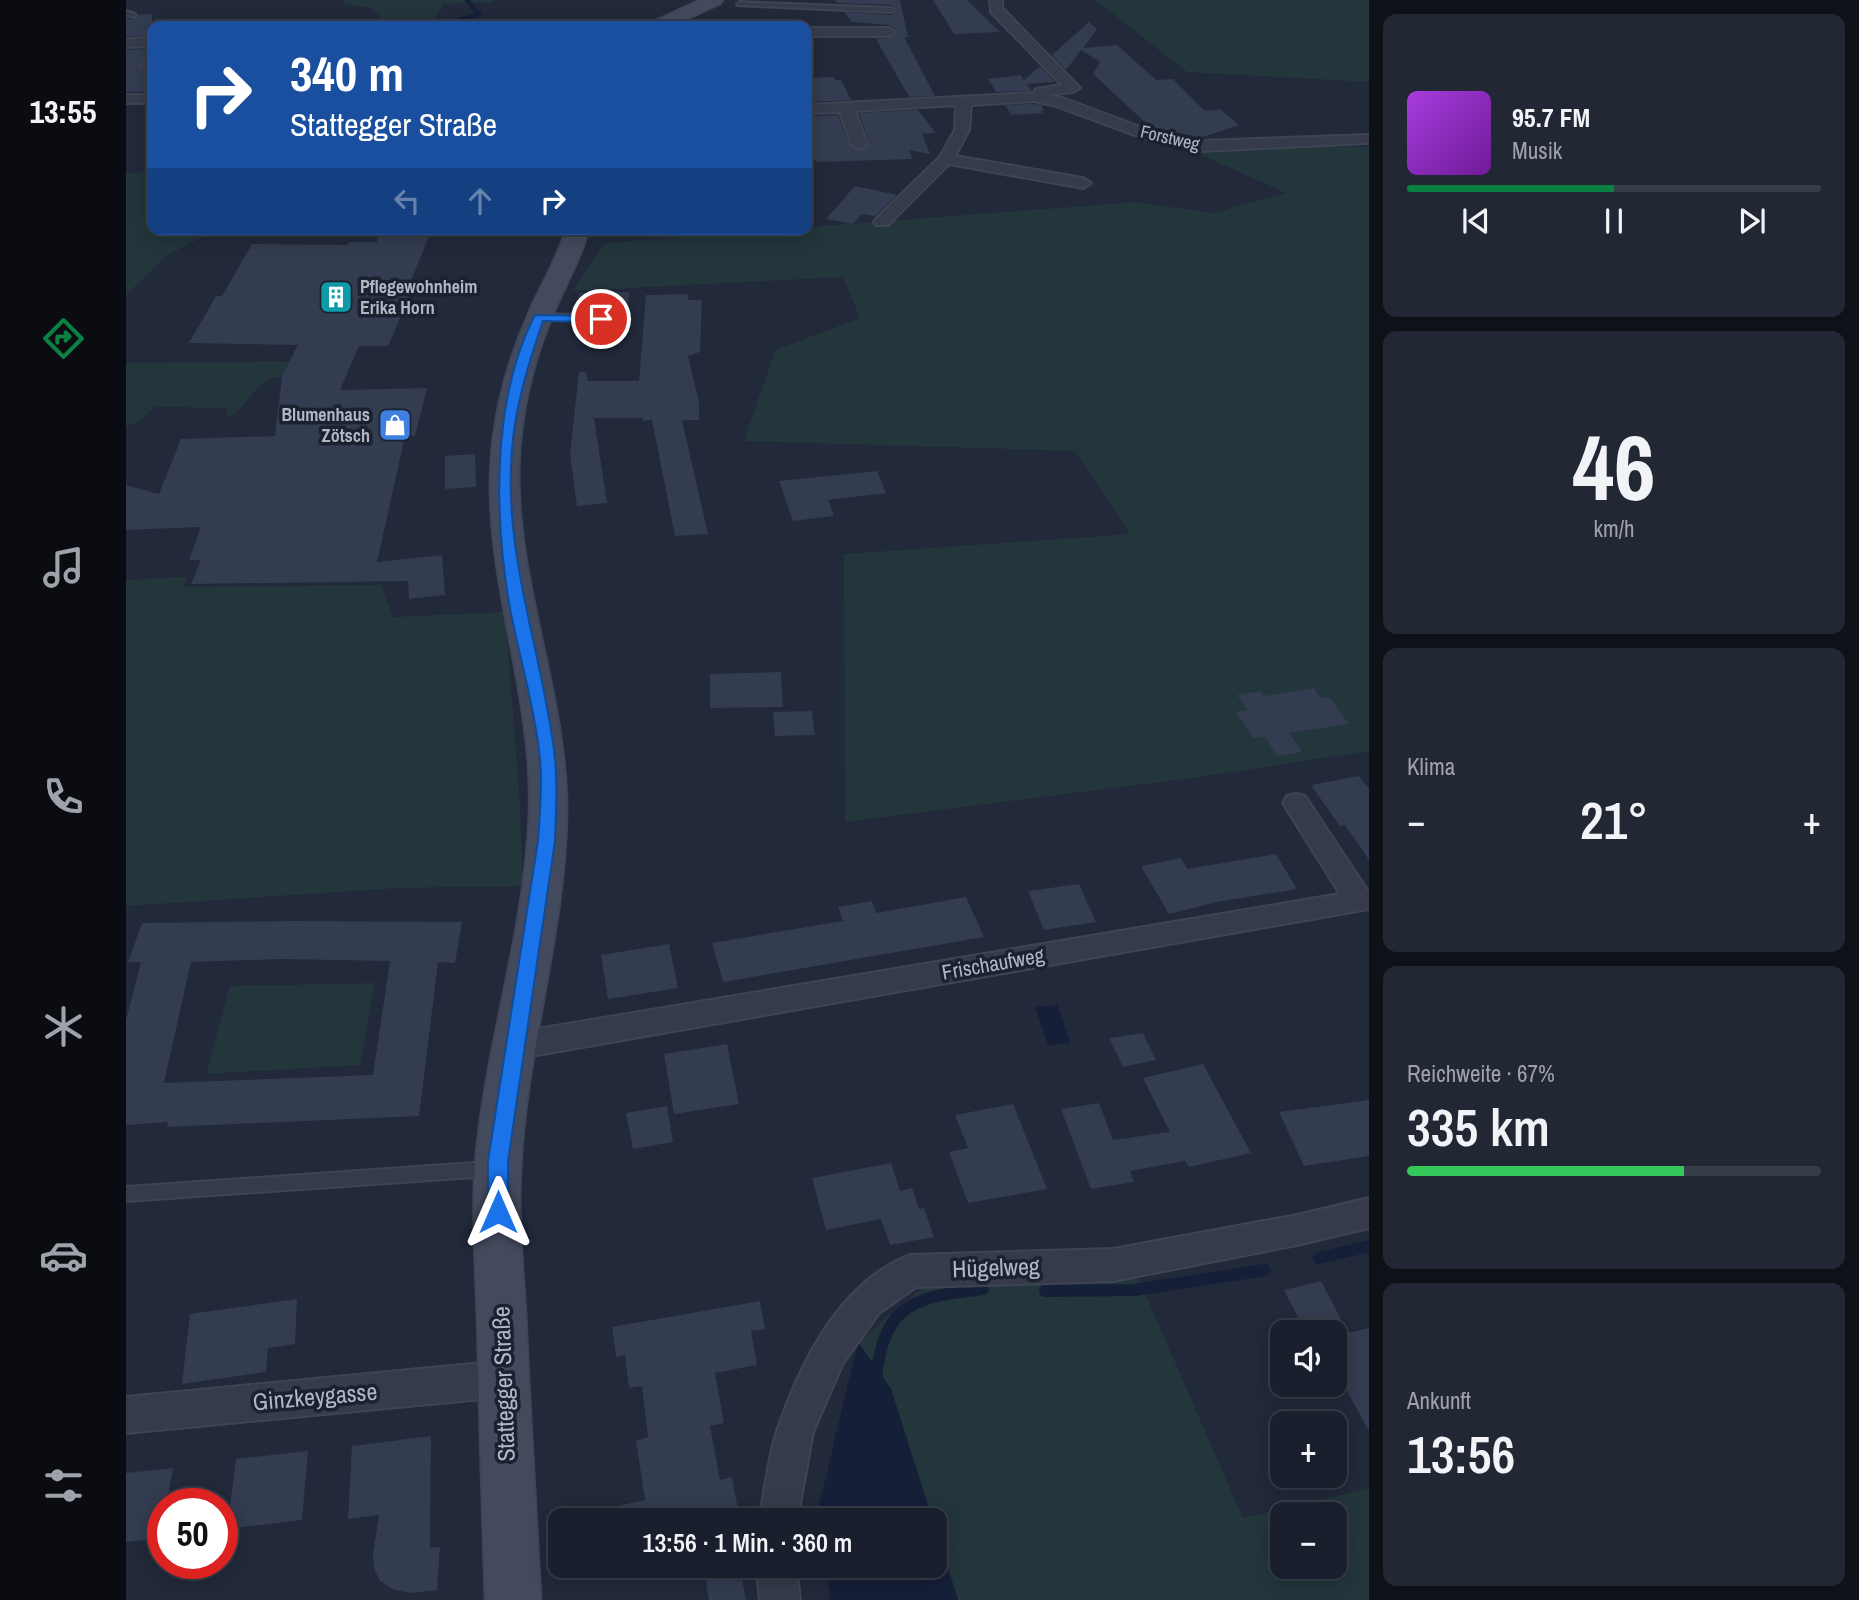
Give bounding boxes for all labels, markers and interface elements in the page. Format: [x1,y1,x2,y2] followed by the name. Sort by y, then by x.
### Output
[290,40,404,106] text: 340 m
[175,49,266,140] icon: right
[29,90,97,133] text: 13:55
[1512,100,1590,135] text: 95.7 FM
[290,103,497,146] text: Stattegger Straße
[1138,119,1203,157] street label: Forstweg
[1512,135,1562,166] text: Musik
[388,182,426,220] icon: left
[461,182,499,220] icon: ahead
[534,182,572,220] icon: right
[1457,202,1495,240] icon: previous
[1595,202,1633,240] icon: pause
[1733,202,1771,240] icon: next
[360,274,477,320] place label: Pflegewohnheim Erika Horn
[317,278,355,316] building icon: Pflegewohnheim Erika Horn
[571,289,631,349] pin
[582,300,620,338] icon: arrive
[39,314,88,363] icon: directions
[281,402,370,448] place label: Blumenhaus Zötsch
[376,406,414,444] shop icon: Blumenhaus Zötsch
[1573,406,1656,528] text: 46
[1594,513,1634,544] text: km/h
[39,543,88,592] icon: music
[1407,751,1455,782] text: Klima
[39,772,88,821] icon: phone
[1580,785,1648,855] text: 21°
[1407,795,1425,846] text: −
[1803,795,1821,846] text: +
[939,940,1047,987] street label: Frischaufweg
[39,1002,88,1051] icon: climate
[1407,1058,1555,1089] text: Reichweite · 67%
[1407,1092,1550,1162] text: 335 km
[461,1175,535,1249] position arrow
[39,1231,88,1280] icon: car
[952,1249,1040,1285] street label: Hügelweg
[484,1306,522,1462] street label: Stattegger Straße
[1270,1320,1347,1579] map controls
[1270,1320,1347,1397] button: sound
[251,1375,378,1417] street label: Ginzkeygasse
[1407,1385,1471,1416] text: Ankunft
[1270,1411,1347,1488] button: +
[1407,1419,1515,1489] text: 13:56
[39,1461,88,1510] icon: filters
[147,1488,238,1579] speed limit sign: 50
[1270,1502,1347,1579] button: −
[643,1525,852,1560] text: 13:56 · 1 Min. · 360 m

